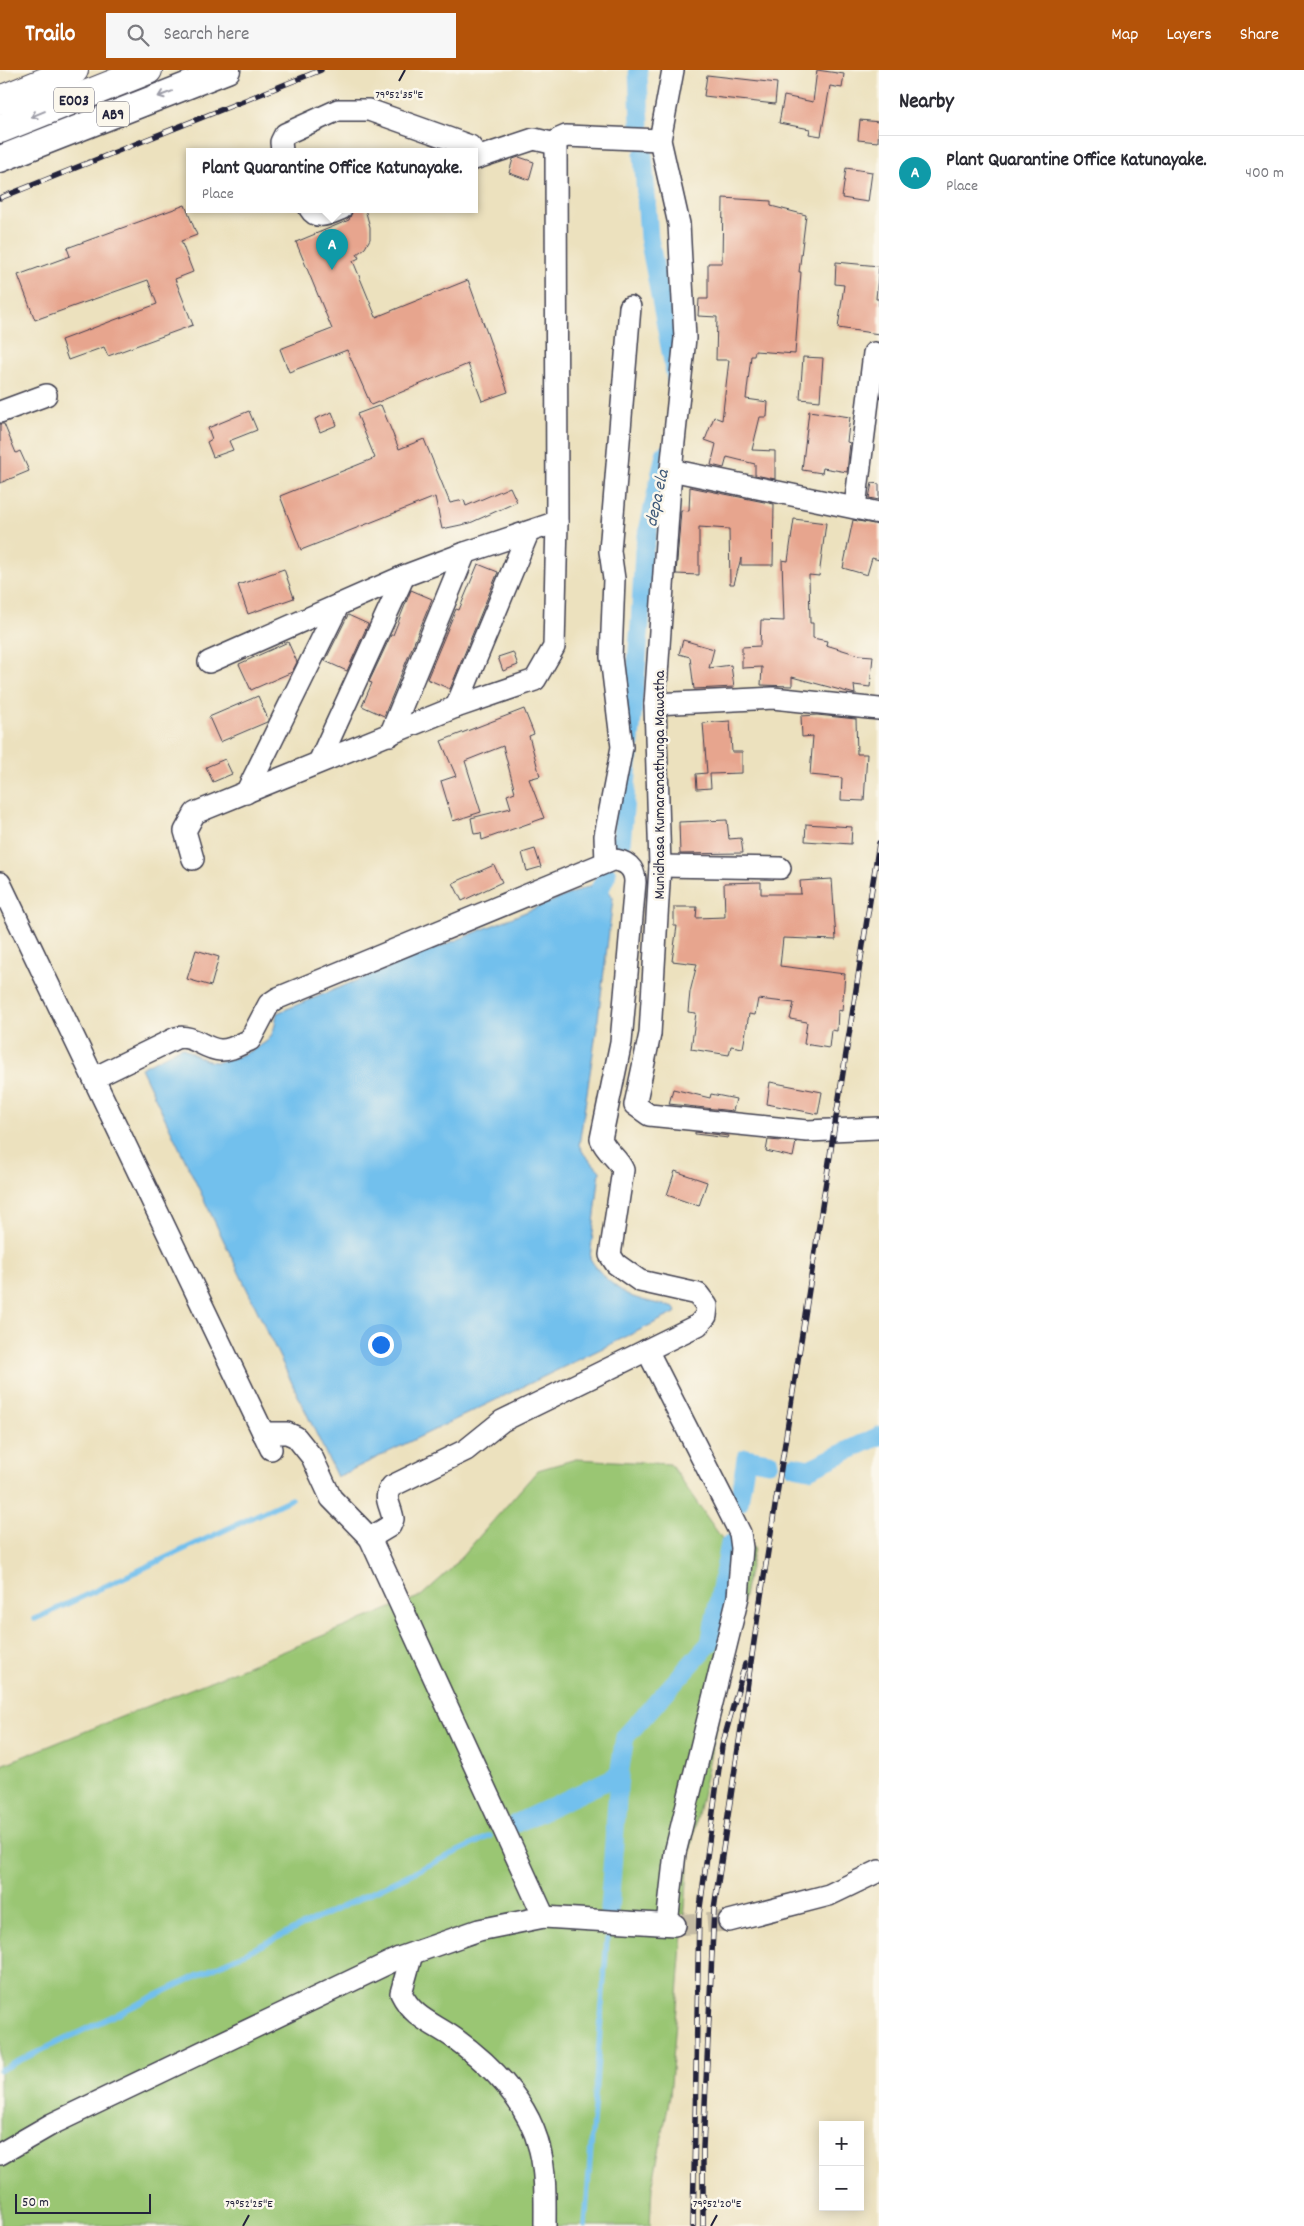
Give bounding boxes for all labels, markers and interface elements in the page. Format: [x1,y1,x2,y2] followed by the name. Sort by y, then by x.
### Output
[106,13,456,58] search box
[25,18,76,52] text: Trailo
[124,21,152,49] icon: search
[164,22,249,49] text: Search here
[1111,23,1138,48] text: Map
[1166,23,1212,48] text: Layers
[1240,23,1279,48] text: Share
[375,87,423,104] text: 79°52'35"E
[54,88,94,112] road number: E003
[899,88,954,118] text: Nearby
[158,90,173,99] one-way arrow
[97,102,129,126] road number: AB9
[30,110,46,119] one-way arrow
[186,148,478,213] popup
[946,148,1207,175] text: Plant Quarantine Office Katunayake.
[202,156,462,183] text: Plant Quarantine Office Katunayake.
[911,162,919,185] text: A
[1245,162,1284,185] text: 400 m
[946,175,978,198] text: Place
[202,183,234,206] text: Place
[316,229,348,270] pin: A
[640,466,677,529] water label: depa ela
[649,670,672,900] street label: Munidhasa Kumaranathunga Mawatha
[368,1332,394,1358] your location
[819,2121,864,2211] map controls
[819,2121,864,2166] button: +
[819,2166,864,2211] button: −
[15,2191,151,2214] scale bar
[22,2193,49,2213] text: 50 m
[225,2196,273,2213] text: 79°52'25"E
[693,2196,742,2213] text: 79°52'20"E

